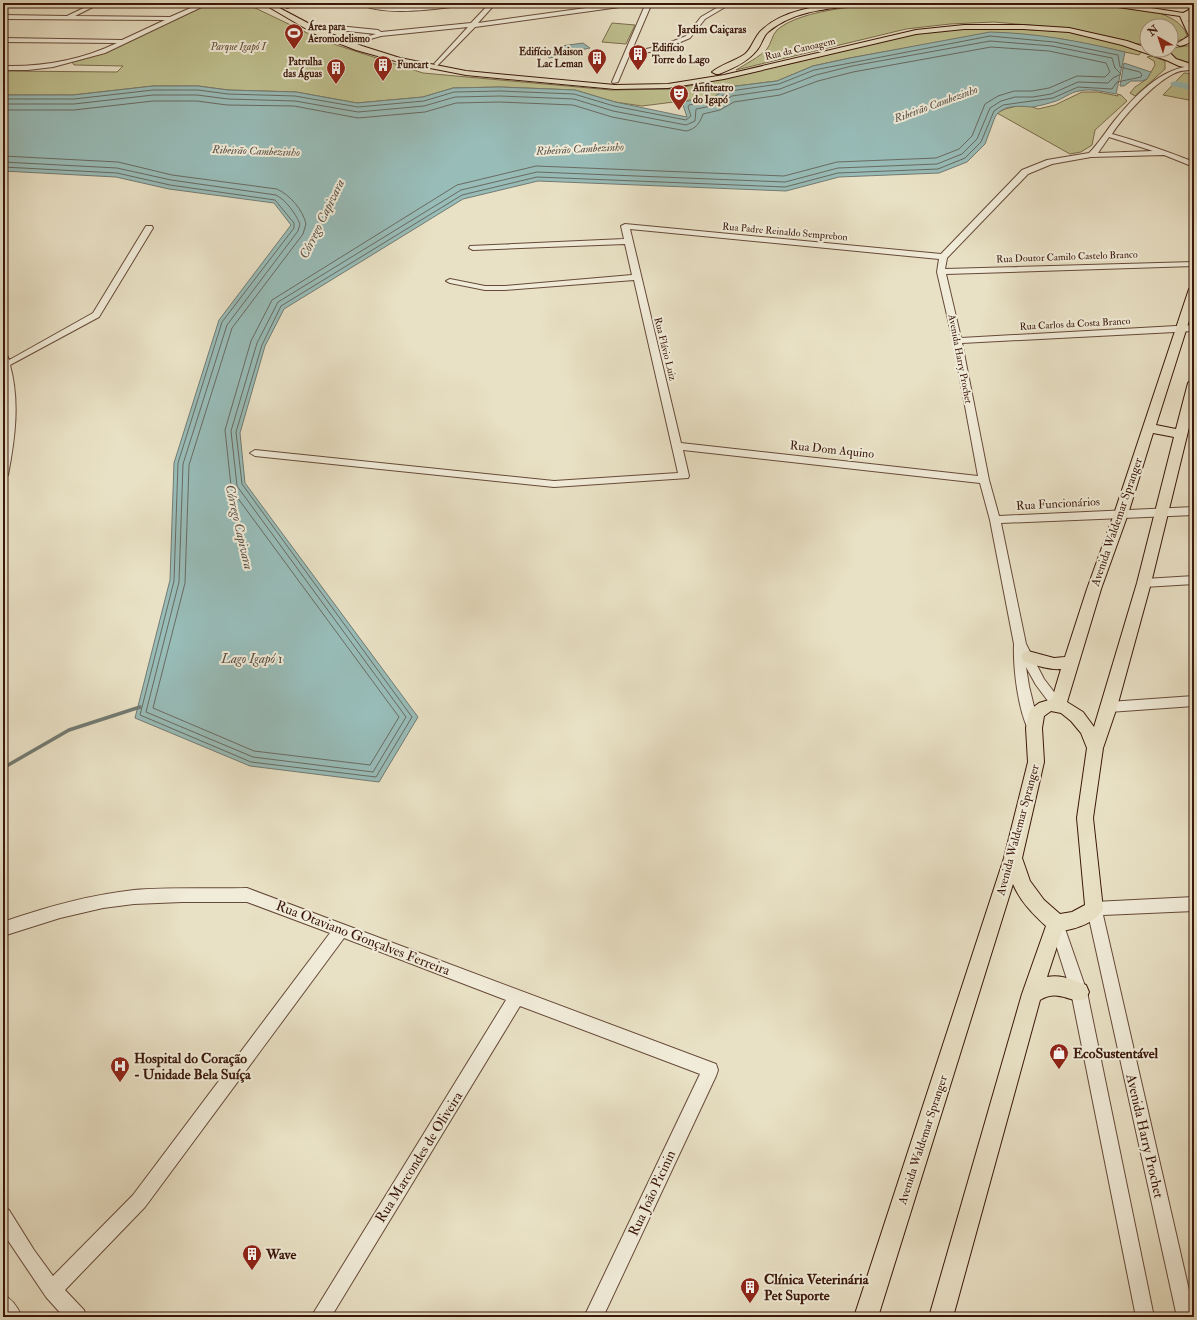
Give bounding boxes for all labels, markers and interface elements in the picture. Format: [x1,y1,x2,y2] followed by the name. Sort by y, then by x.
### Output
[1139,18,1179,58] north arrow
[307,19,370,45] place label: Área para Aeromodelismo
[283,22,305,50] sports icon: Área para Aeromodelismo
[1144,22,1162,39] text: N
[677,23,747,37] district label: Jardim Caiçaras
[764,35,837,63] street label: Rua da Canoagem
[210,41,267,53] park label: Parque Igapó I
[651,42,710,67] place label: Edifício Torre do Lago
[627,43,649,71] building icon: Edifício Torre do Lago
[519,46,584,70] place label: Edifício Maison Lac Leman
[586,47,608,75] building icon: Edifício Maison Lac Leman
[372,54,394,82] building icon: Funcart
[283,56,323,81] place label: Patrulha das Águas
[325,57,347,85] building icon: Patrulha das Águas
[397,59,429,71] place label: Funcart
[692,82,733,107] place label: Anfiteatro do Igapó
[668,83,690,111] theatre icon: Anfiteatro do Igapó
[891,83,980,126] water label: Ribeirão Cambezinho
[535,140,624,158] water label: Ribeirão Cambezinho
[211,143,300,159] water label: Ribeirão Cambezinho
[296,177,348,261] water label: Córrego Capivara
[722,221,848,244] street label: Rua Padre Reinaldo Semprebon
[996,249,1138,265] street label: Rua Doutor Camilo Castelo Branco
[944,312,975,406] street label: Avenida Harry Prochet
[1019,315,1131,333] street label: Rua Carlos da Costa Branco
[651,316,679,382] street label: Rua Flávio Luiz
[789,438,875,462] street label: Rua Dom Aquino
[1088,455,1146,589] street label: Avenida Waldemar Spranger
[221,483,257,571] water label: Córrego Capivara
[1016,494,1100,514] street label: Rua Funcionários
[220,651,283,667] water label: Lago Igapó 1
[993,762,1043,898] street label: Avenida Waldemar Spranger
[274,897,453,979] street label: Rua Otaviano Gonçalves Ferreira
[1048,1042,1070,1070] shop icon: EcoSustentável
[1073,1045,1159,1062] place label: EcoSustentável
[134,1050,252,1083] place label: Hospital do Coração - Unidade Bela Suíça
[109,1055,131,1083] hospital icon: Hospital do Coração - Unidade Bela Suíça
[1121,1071,1168,1200] street label: Avenida Harry Prochet
[895,1073,951,1207] street label: Avenida Waldemar Spranger
[372,1088,466,1226] street label: Rua Marcondes de Oliveira
[625,1147,679,1239] street label: Rua João Picinin
[241,1243,263,1271] building icon: Wave
[265,1246,296,1263] place label: Wave
[764,1271,870,1305] place label: Clínica Veterinária Pet Suporte
[739,1276,761,1304] building icon: Clínica Veterinária Pet Suporte

